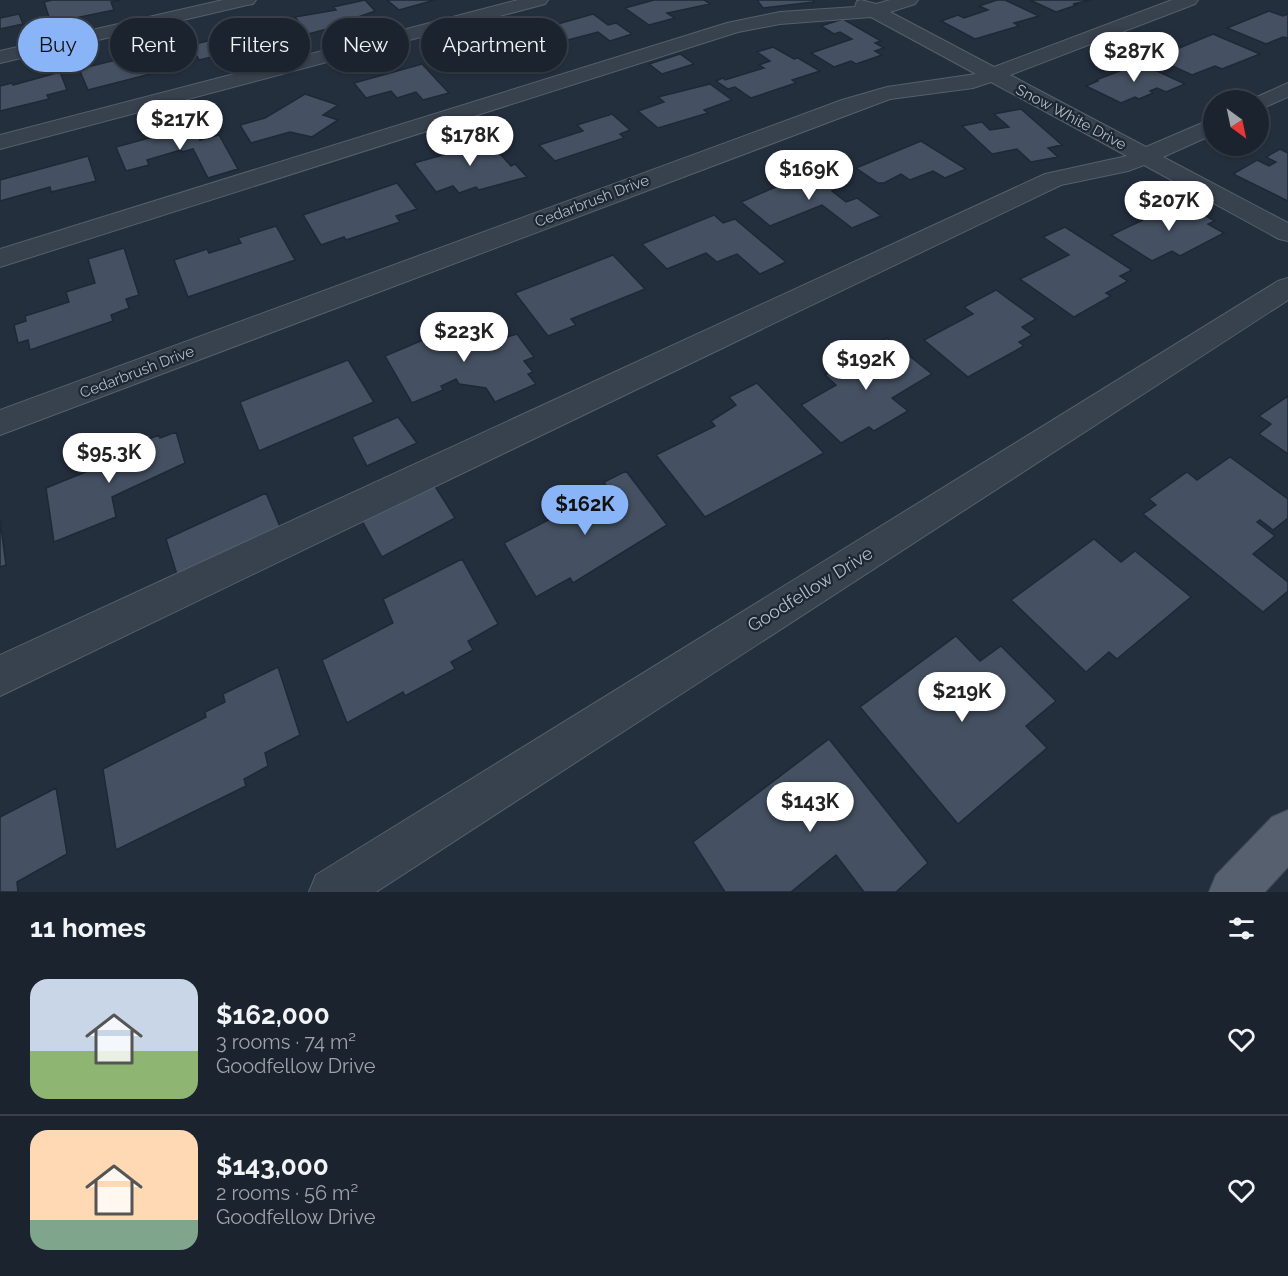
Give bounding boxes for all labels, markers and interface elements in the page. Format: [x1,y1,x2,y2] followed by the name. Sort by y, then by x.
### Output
[18,18,98,72] chip: Buy
[110,18,197,72] chip: Rent
[209,18,310,72] chip: Filters
[322,18,409,72] chip: New
[421,18,567,72] chip: Apartment
[1092,32,1176,83] pin: $287K
[1104,39,1164,63] text: $287K
[1013,80,1130,154] street label: Snow White Drive
[1203,90,1269,156] north arrow
[1203,90,1269,156] map controls
[138,100,222,151] pin: $217K
[151,107,209,131] text: $217K
[428,116,512,167] pin: $178K
[440,123,500,147] text: $178K
[767,150,851,201] pin: $169K
[779,157,839,181] text: $169K
[532,171,652,231] street label: Cedarbrush Drive
[1127,181,1211,232] pin: $207K
[1139,188,1199,212] text: $207K
[422,312,506,363] pin: $223K
[434,319,494,343] text: $223K
[824,340,908,391] pin: $192K
[77,342,197,402] street label: Cedarbrush Drive
[837,347,896,371] text: $192K
[60,433,158,484] pin: $95.3K
[77,440,141,464] text: $95.3K
[543,485,627,536] pin: $162K
[555,492,615,516] text: $162K
[744,542,877,636] street label: Goodfellow Drive
[920,672,1004,723] pin: $219K
[933,679,992,703] text: $219K
[768,782,852,833] pin: $143K
[781,789,839,813] text: $143K
[1225,912,1258,945] icon: filters
[30,913,146,943] text: 11 homes
[216,1000,330,1030] text: $162,000
[78,1003,150,1075] icon: home
[1225,1023,1258,1056] icon: heart
[216,1030,356,1054] text: 3 rooms · 74 m²
[216,1054,376,1078] text: Goodfellow Drive
[216,1151,329,1181] text: $143,000
[78,1154,150,1226] icon: home
[1225,1174,1258,1207] icon: heart
[216,1181,358,1205] text: 2 rooms · 56 m²
[216,1205,376,1229] text: Goodfellow Drive

